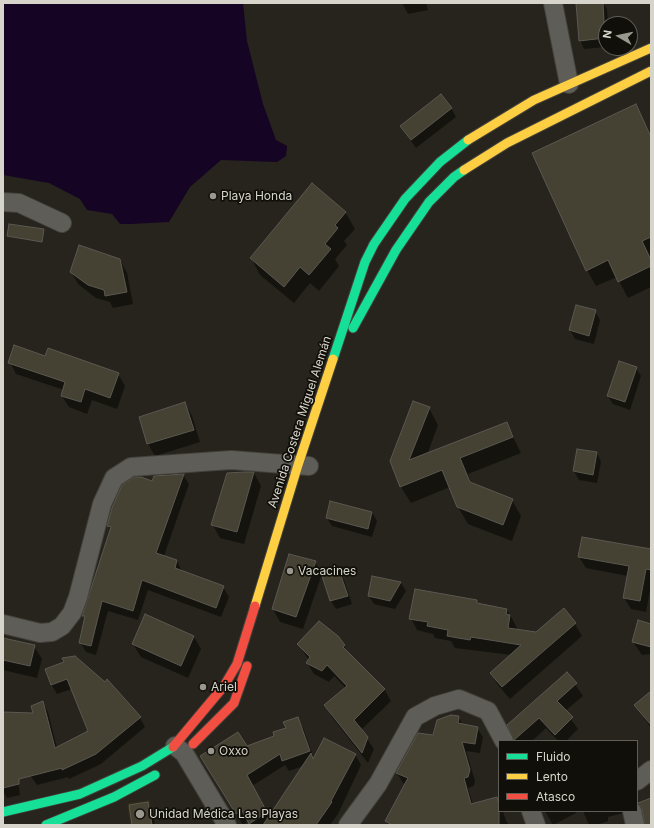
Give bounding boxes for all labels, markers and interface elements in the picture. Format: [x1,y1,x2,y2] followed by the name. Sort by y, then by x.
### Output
[598,16,638,56] north arrow
[600,29,615,40] text: N
[221,189,292,203] place label: Playa Honda
[208,191,218,201] marker: Playa Honda
[265,334,335,510] street label: Avenida Costera Miguel Alemán
[298,564,356,578] place label: Vacacines
[285,566,295,576] marker: Vacacines
[211,680,237,694] place label: Ariel
[198,682,208,692] marker: Ariel
[498,740,638,812] legend
[219,744,248,758] place label: Oxxo
[206,746,216,756] marker: Oxxo
[536,749,571,764] text: Fluido
[536,769,568,784] text: Lento
[536,789,575,804] text: Atasco
[149,807,298,821] place label: Unidad Médica Las Playas
[134,808,146,820] marker: Unidad Médica Las Playas

